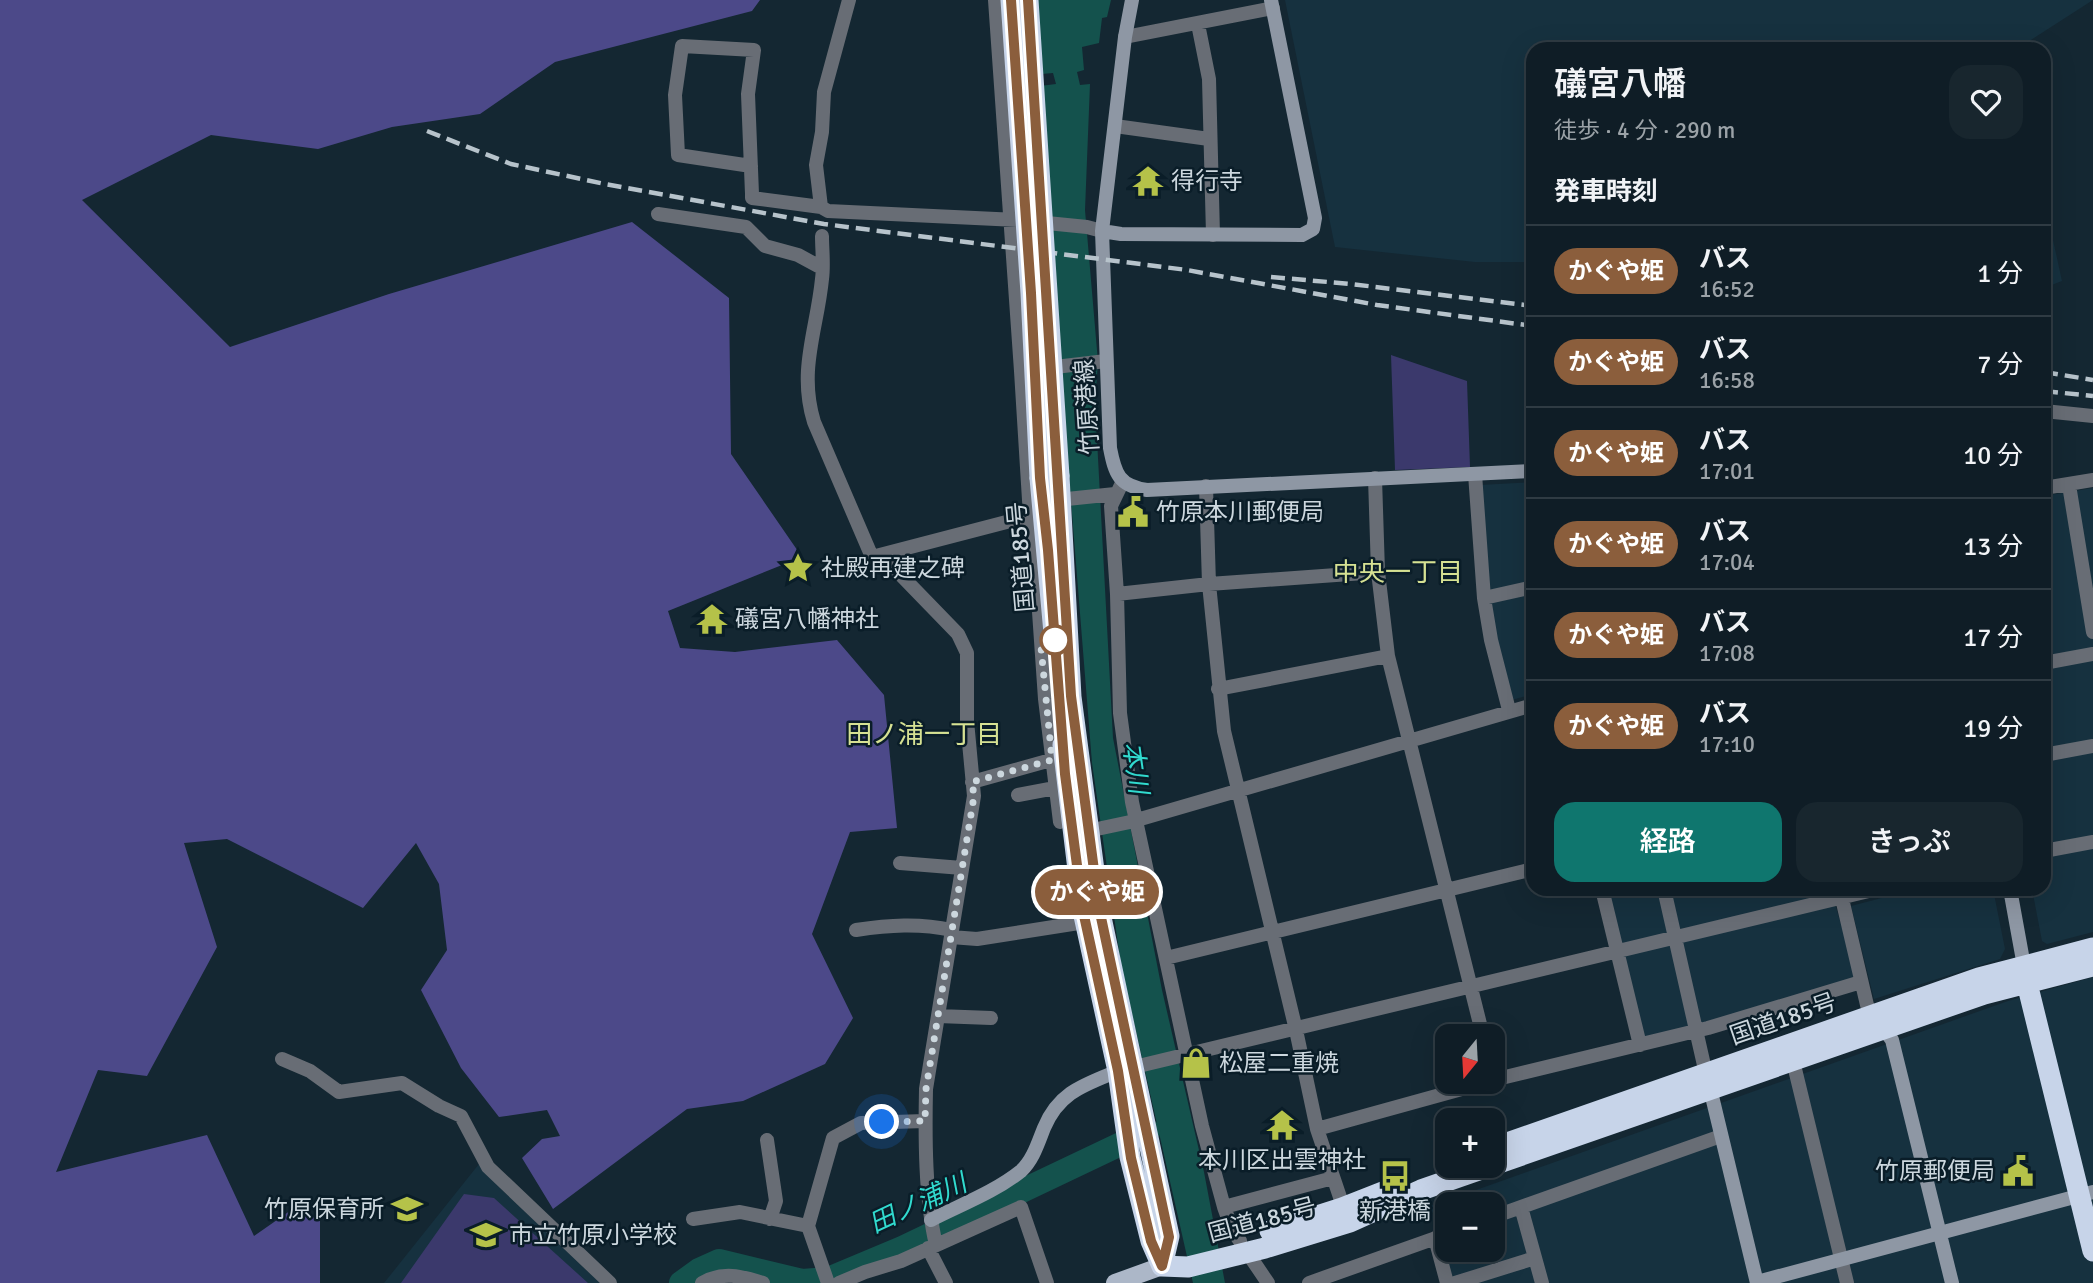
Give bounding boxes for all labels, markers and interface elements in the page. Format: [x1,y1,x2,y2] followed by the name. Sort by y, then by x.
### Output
[1554,64,1686,105] text: 礒宮八幡
[1949,65,2023,139] button: heart
[1554,116,1735,145] text: 徒歩 · 4 分 · 290 m
[1131,164,1165,198] temple icon: 得行寺
[1171,166,1243,196] place label: 得行寺
[1554,176,1658,208] text: 発車時刻
[1699,243,1751,275] text: バス
[1568,256,1664,286] text: かぐや姫
[1977,258,2023,290] text: 1 分
[1699,275,1755,304] text: 16:52
[1699,334,1751,366] text: バス
[1568,347,1664,377] text: かぐや姫
[1977,349,2023,381] text: 7 分
[1069,358,1105,456] street label: 竹原港線
[1699,366,1755,395] text: 16:58
[1699,425,1751,457] text: バス
[1568,438,1664,468] text: かぐや姫
[1963,440,2023,472] text: 10 分
[1699,457,1755,486] text: 17:01
[1116,495,1150,529] public building icon: 竹原本川郵便局
[1156,497,1324,527] place label: 竹原本川郵便局
[1001,500,1041,614] street label: 国道185号
[1699,516,1751,548] text: バス
[1568,529,1664,559] text: かぐや姫
[1963,531,2023,563] text: 13 分
[1699,548,1755,577] text: 17:04
[781,551,815,585] place icon: 社殿再建之碑
[821,553,965,583] place label: 社殿再建之碑
[1333,557,1463,589] district label: 中央一丁目
[695,602,729,636] temple icon: 礒宮八幡神社
[735,604,879,634] place label: 礒宮八幡神社
[1699,607,1751,639] text: バス
[1568,620,1664,650] text: かぐや姫
[1963,622,2023,654] text: 17 分
[1040,625,1070,655] unlabelled marker
[1699,639,1755,668] text: 17:08
[1699,698,1751,730] text: バス
[1568,711,1664,741] text: かぐや姫
[1963,713,2023,745] text: 19 分
[846,719,1002,751] district label: 田ノ浦一丁目
[1699,730,1755,759] text: 17:10
[1116,740,1155,799] water label: 本川
[1554,802,1782,882] button: 経路
[1796,802,2023,882] button: きっぷ
[1048,869,1146,915] line badge: かぐや姫
[1049,877,1145,907] text: かぐや姫
[1726,987,1840,1051] street label: 国道185号
[1435,1024,1505,1094] north arrow
[1435,1024,1505,1262] map controls
[1179,1046,1213,1080] shop icon: 松屋二重焼
[1219,1048,1339,1078] place label: 松屋二重焼
[864,1104,899,1139] your location
[1265,1108,1299,1142] temple icon: 本川区出雲神社
[1435,1108,1505,1178] button: +
[1198,1145,1366,1175] place label: 本川区出雲神社
[2001,1154,2035,1188] public building icon: 竹原郵便局
[1875,1156,1995,1186] place label: 竹原郵便局
[1378,1159,1412,1193] bus stop icon: 新港橋
[864,1166,975,1240] water label: 田ノ浦川
[1205,1191,1319,1249] street label: 国道185号
[390,1192,424,1226] school or university icon: 竹原保育所
[1435,1192,1505,1262] button: −
[264,1194,384,1224] place label: 竹原保育所
[1359,1196,1431,1226] place label: 新港橋
[469,1218,503,1252] school or university icon: 市立竹原小学校
[509,1220,677,1250] place label: 市立竹原小学校

